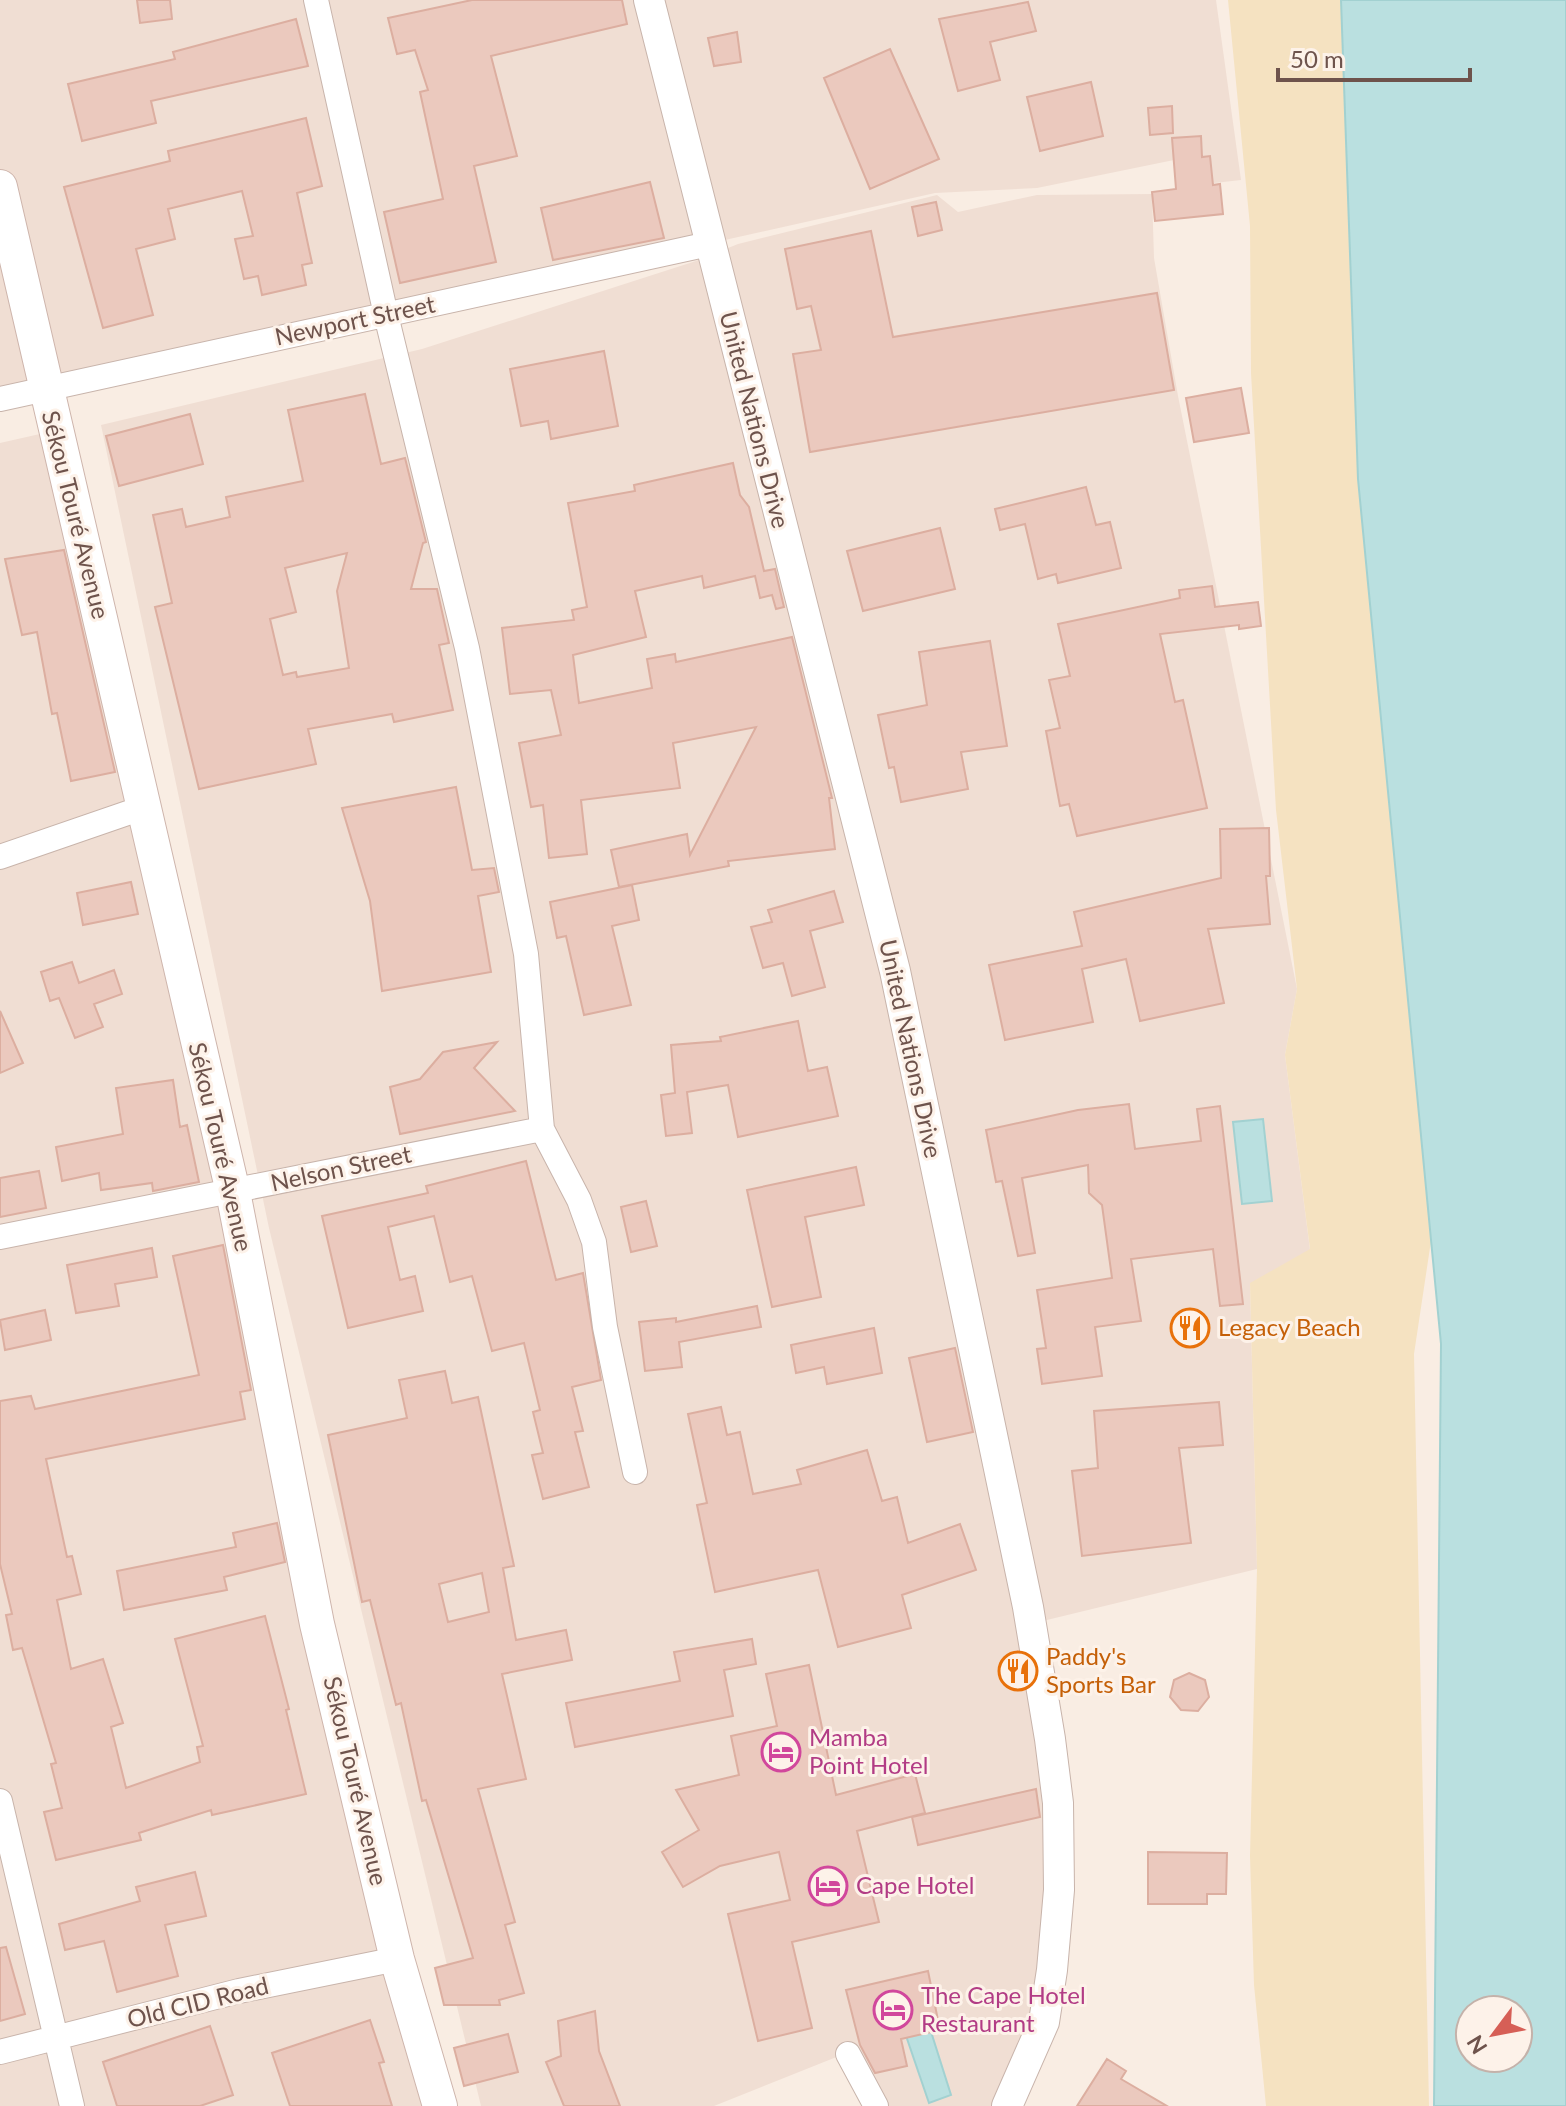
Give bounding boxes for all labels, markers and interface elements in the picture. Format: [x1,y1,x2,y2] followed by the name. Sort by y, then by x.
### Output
[1278,32,1470,82] scale bar
[1290,44,1344,73] text: 50 m
[272,288,438,351] street label: Newport Street
[714,308,796,531] street label: United Nations Drive
[37,408,116,622] street label: Sékou Touré Avenue
[874,937,949,1161] street label: United Nations Drive
[183,1039,260,1254] street label: Sékou Touré Avenue
[268,1138,414,1197] street label: Nelson Street
[1169,1307,1211,1349] restaurant icon: Legacy Beach
[1218,1312,1361,1341] place label: Legacy Beach
[1046,1641,1156,1698] place label: Paddy's Sports Bar
[997,1650,1039,1692] restaurant icon: Paddy's Sports Bar
[318,1673,395,1888] street label: Sékou Touré Avenue
[809,1722,928,1779] place label: Mamba Point Hotel
[760,1731,802,1773] hotel icon: Mamba Point Hotel
[807,1865,849,1907] hotel icon: Cape Hotel
[856,1870,974,1899] place label: Cape Hotel
[124,1970,271,2033] street label: Old CID Road
[921,1980,1086,2037] place label: The Cape Hotel Restaurant
[872,1989,914,2031] hotel icon: The Cape Hotel Restaurant
[1454,1994,1534,2074] north arrow
[1461,2031,1493,2059] text: N

